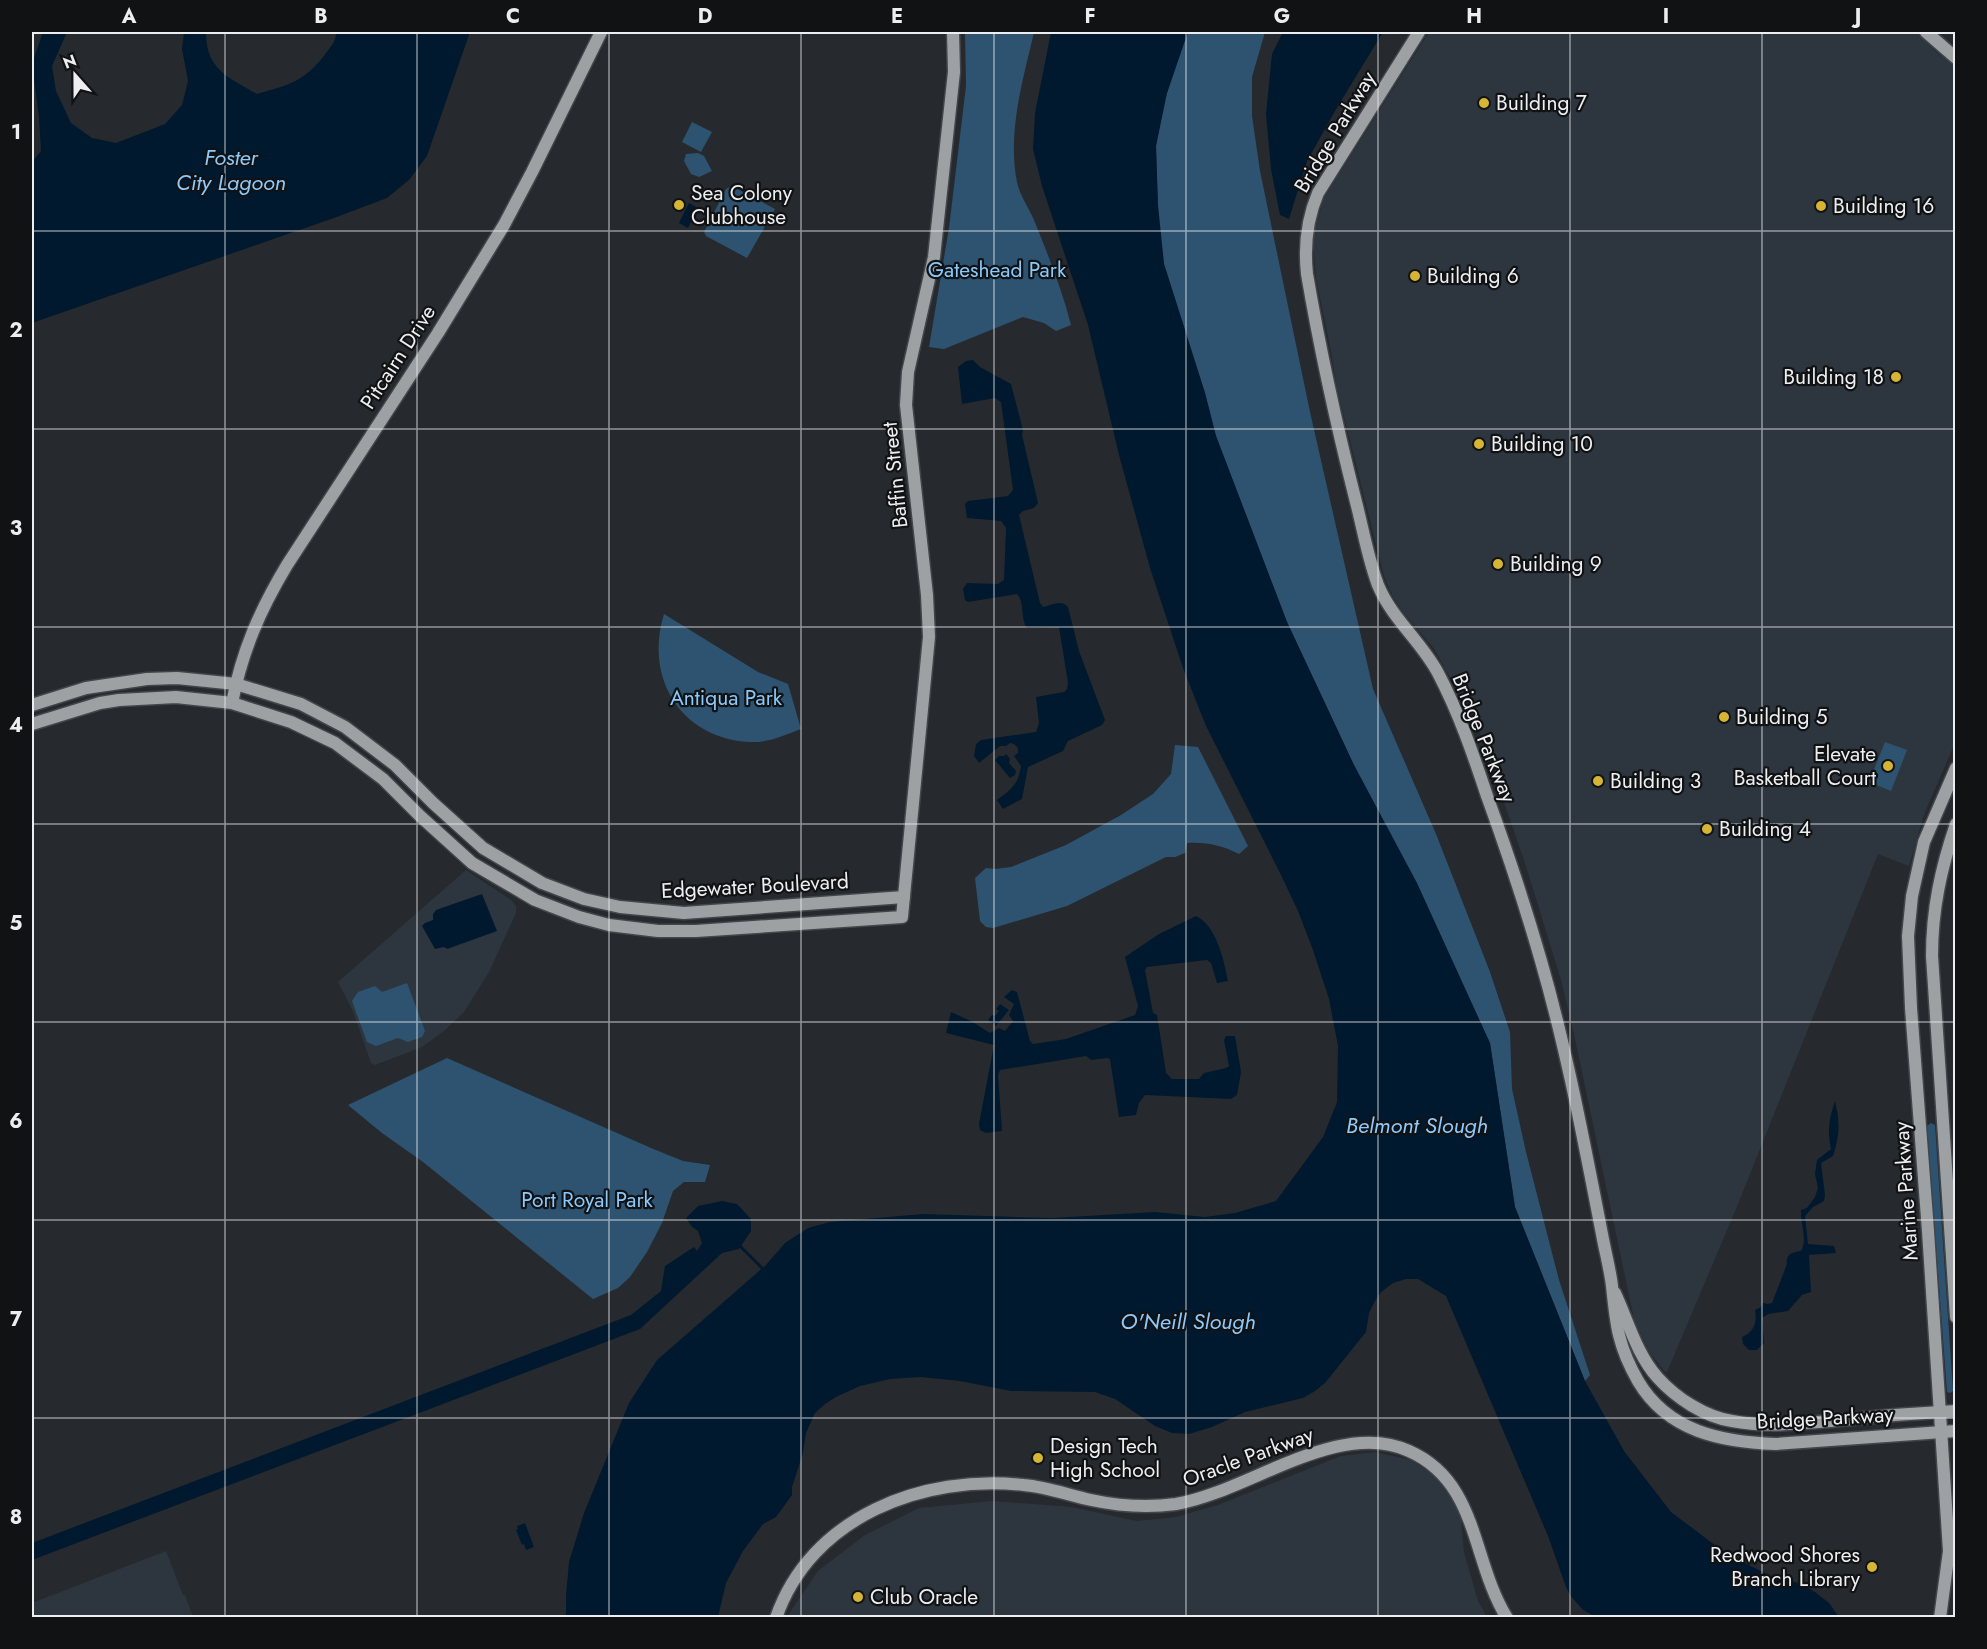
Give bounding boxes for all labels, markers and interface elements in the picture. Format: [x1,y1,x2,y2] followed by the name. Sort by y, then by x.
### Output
[121,2,137,31] text: A
[314,2,328,31] text: B
[506,2,520,31] text: C
[698,2,712,31] text: D
[891,2,903,31] text: E
[1084,2,1096,31] text: F
[1274,2,1290,31] text: G
[1466,2,1482,31] text: H
[1663,2,1669,31] text: I
[1851,2,1861,31] text: J
[45,45,105,105] north arrow
[60,48,80,74] text: N
[1287,65,1383,198] street label: Bridge Parkway
[1496,88,1587,118] place label: Building 7
[1477,96,1491,110] marker: Building 7
[11,118,21,147] text: 1
[176,141,286,198] water label: Foster City Lagoon
[691,178,793,232] place label: Sea Colony Clubhouse
[1833,191,1934,221] place label: Building 16
[672,198,686,212] marker: Sea Colony Clubhouse
[1814,199,1828,213] marker: Building 16
[928,255,1067,285] park label: Gateshead Park
[1427,261,1519,291] place label: Building 6
[1408,269,1422,283] marker: Building 6
[353,299,443,415] street label: Pitcairn Drive
[9,316,23,345] text: 2
[1783,362,1884,392] place label: Building 18
[1889,370,1903,384] marker: Building 18
[875,420,915,530] street label: Baffin Street
[1491,429,1593,459] place label: Building 10
[1472,437,1486,451] marker: Building 10
[10,514,22,543] text: 3
[1510,549,1602,579] place label: Building 9
[1491,557,1505,571] marker: Building 9
[1444,669,1524,808] street label: Bridge Parkway
[670,683,783,713] park label: Antiqua Park
[1736,702,1828,732] place label: Building 5
[1717,710,1731,724] marker: Building 5
[9,711,23,740] text: 4
[1734,739,1876,793] place label: Elevate Basketball Court
[1881,759,1895,773] marker: Elevate Basketball Court
[1610,766,1701,796] place label: Building 3
[1591,774,1605,788] marker: Building 3
[1719,814,1811,844] place label: Building 4
[1700,822,1714,836] marker: Building 4
[660,866,850,906] street label: Edgewater Boulevard
[10,909,23,938] text: 5
[9,1107,23,1136] text: 6
[1346,1109,1488,1141] water label: Belmont Slough
[1886,1120,1926,1261] street label: Marine Parkway
[521,1185,654,1215] park label: Port Royal Park
[10,1305,23,1334] text: 7
[1120,1305,1256,1337] water label: O'Neill Slough
[1756,1399,1895,1437] street label: Bridge Parkway
[1178,1419,1318,1495] street label: Oracle Parkway
[1050,1431,1160,1485] place label: Design Tech High School
[1031,1451,1045,1465] marker: Design Tech High School
[10,1503,22,1532] text: 8
[1710,1540,1861,1594] place label: Redwood Shores Branch Library
[1865,1560,1879,1574] marker: Redwood Shores Branch Library
[870,1582,978,1612] place label: Club Oracle
[851,1590,865,1604] marker: Club Oracle

